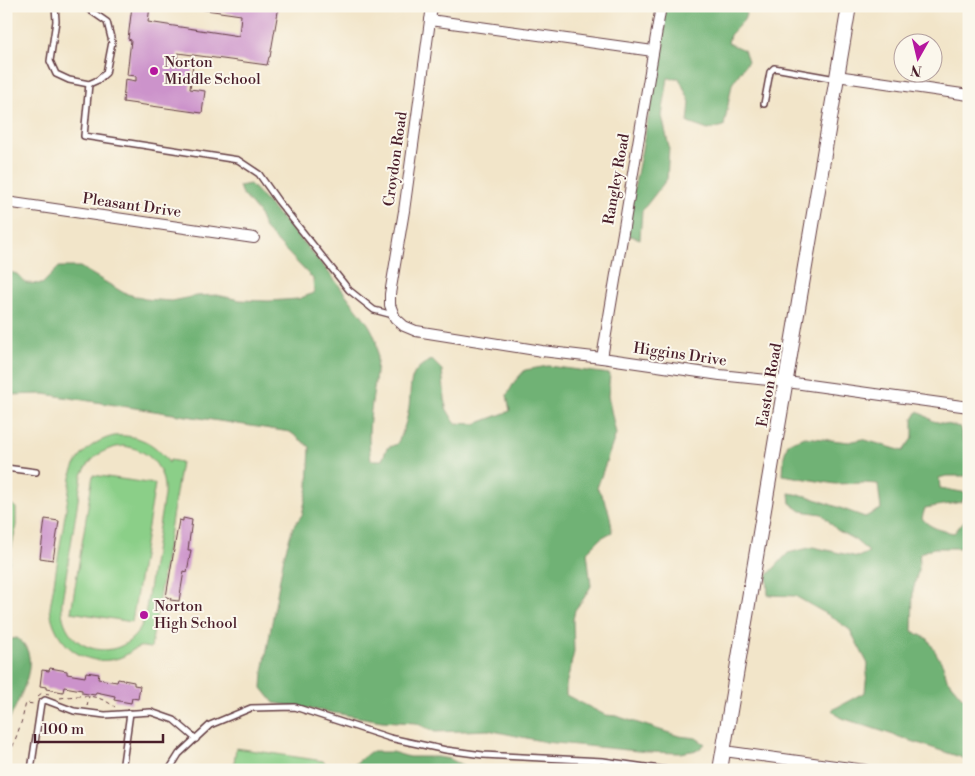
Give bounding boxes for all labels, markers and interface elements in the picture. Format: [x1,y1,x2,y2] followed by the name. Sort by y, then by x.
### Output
[892,32,942,82] north arrow
[164,53,261,89] place label: Norton Middle School
[910,60,923,80] text: N
[148,65,160,77] marker: Norton Middle School
[379,110,412,208] street label: Croydon Road
[599,132,634,226] street label: Rangley Road
[81,189,183,222] street label: Pleasant Drive
[632,339,728,370] street label: Higgins Drive
[753,341,786,429] street label: Easton Road
[154,597,238,633] place label: Norton High School
[138,609,150,621] marker: Norton High School
[35,711,162,743] scale bar
[42,720,84,739] text: 100 m

